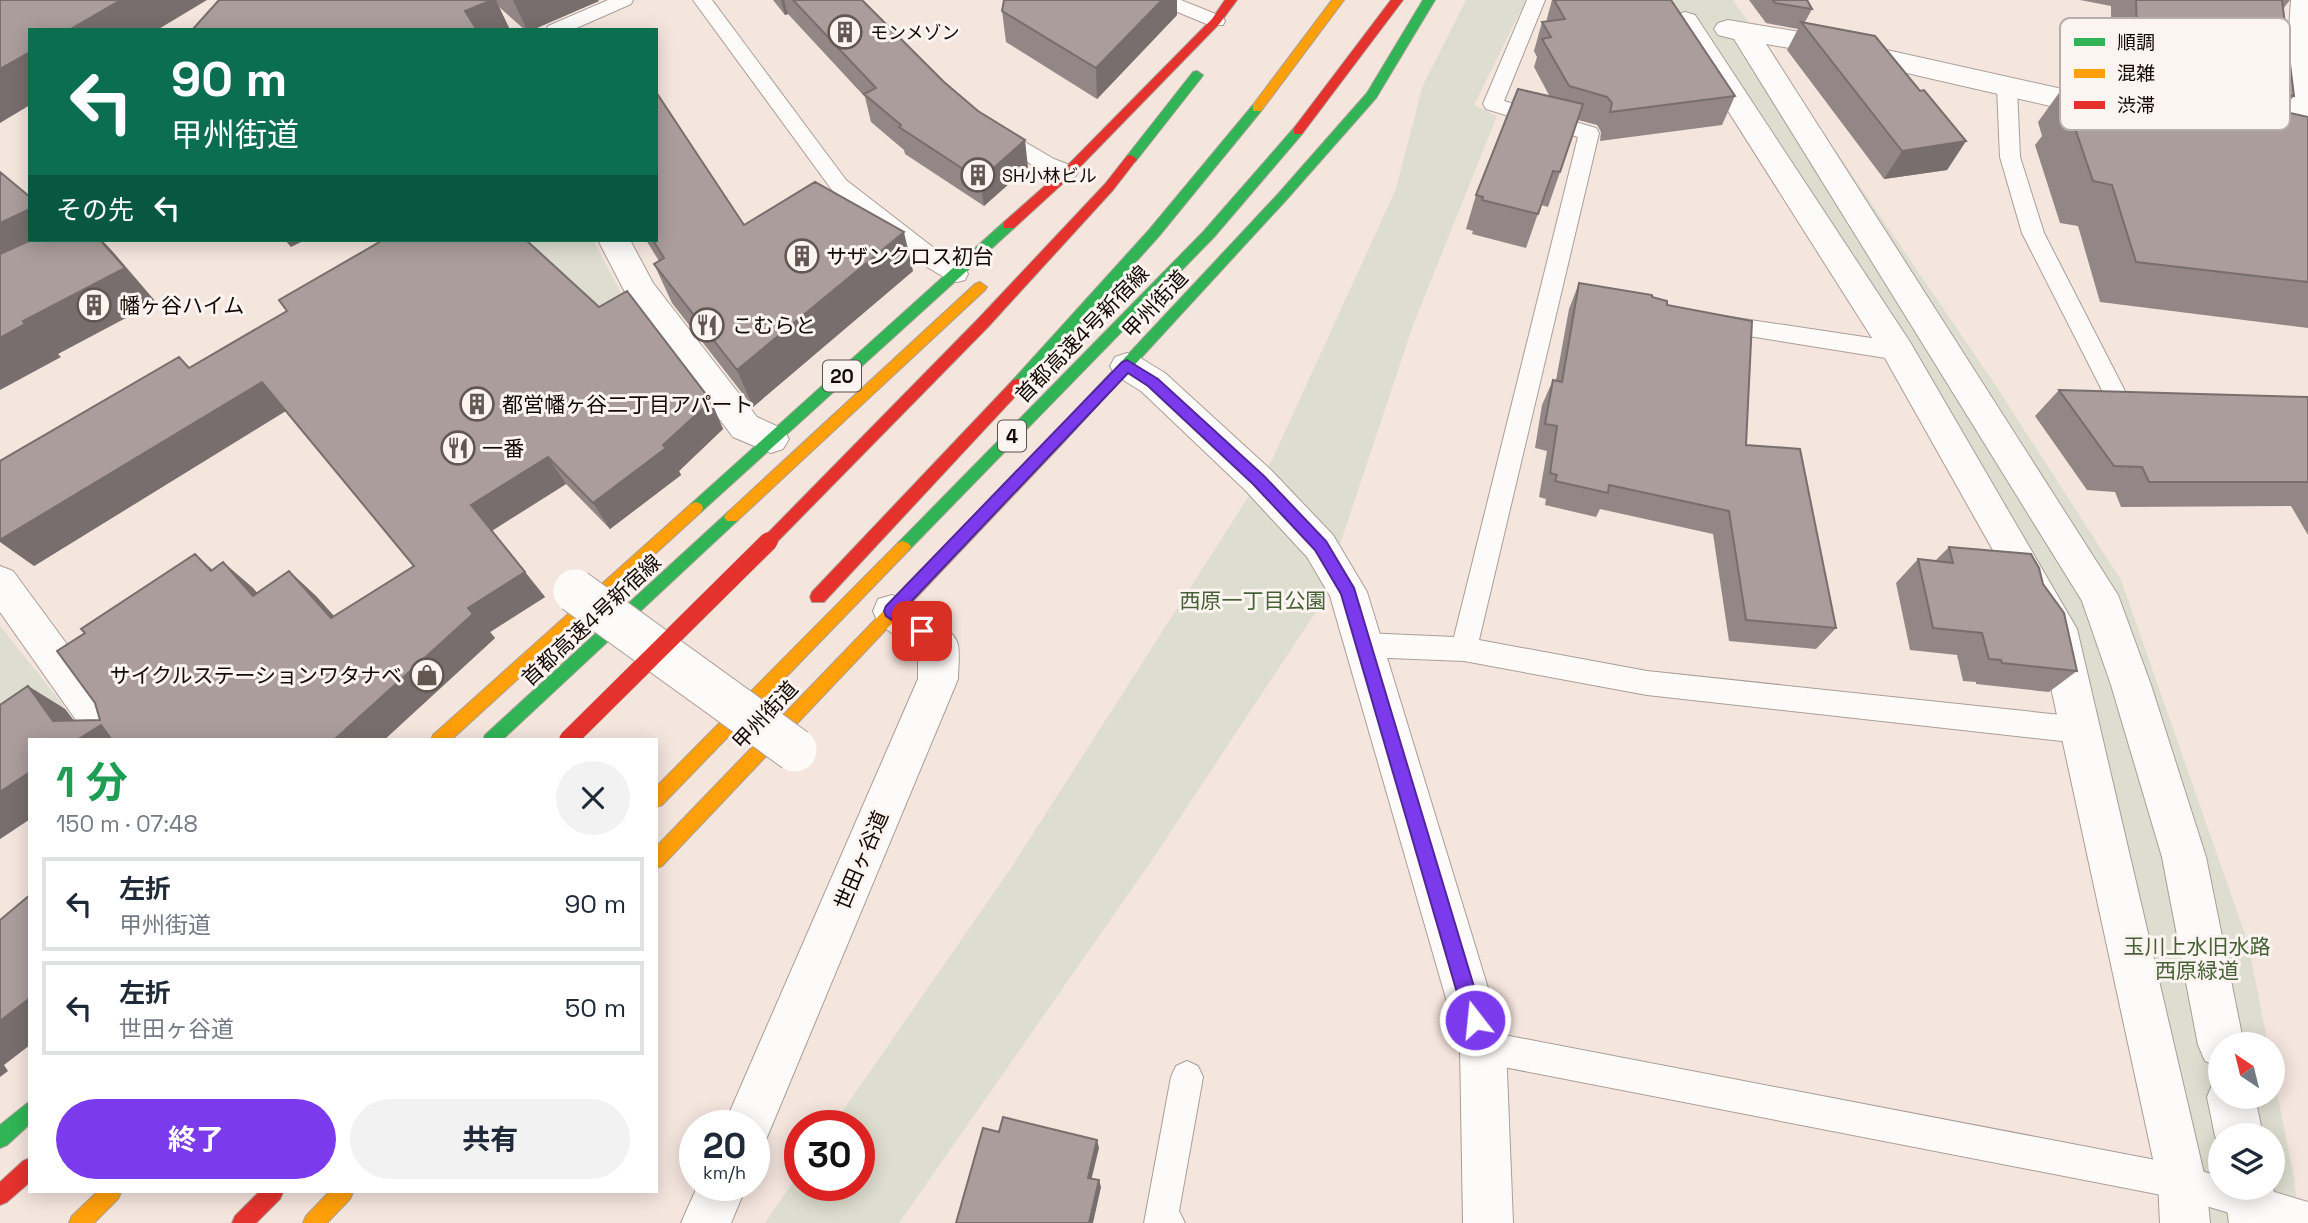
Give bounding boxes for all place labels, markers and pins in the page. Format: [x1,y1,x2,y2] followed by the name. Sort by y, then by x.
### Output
[826,13,864,51] building icon: モンメゾン
[870,21,959,44] place label: モンメゾン
[959,156,997,194] building icon: SH小林ビル
[1002,164,1097,187] place label: SH小林ビル
[783,237,821,275] building icon: サザンクロス初台
[826,243,994,270] place label: サザンクロス初台
[75,286,113,324] building icon: 幡ヶ谷ハイム
[119,292,244,319] place label: 幡ヶ谷ハイム
[688,306,726,344] restaurant icon: こむらと
[732,312,816,339] place label: こむらと
[458,385,496,423] building icon: 都営幡ヶ谷二丁目アパート
[502,391,754,418] place label: 都営幡ヶ谷二丁目アパート
[439,429,477,467] restaurant icon: 一番
[482,435,524,462] place label: 一番
[892,601,952,661] pin
[408,656,446,694] shop icon: サイクルステーションワタナベ
[109,662,402,689] place label: サイクルステーションワタナベ

